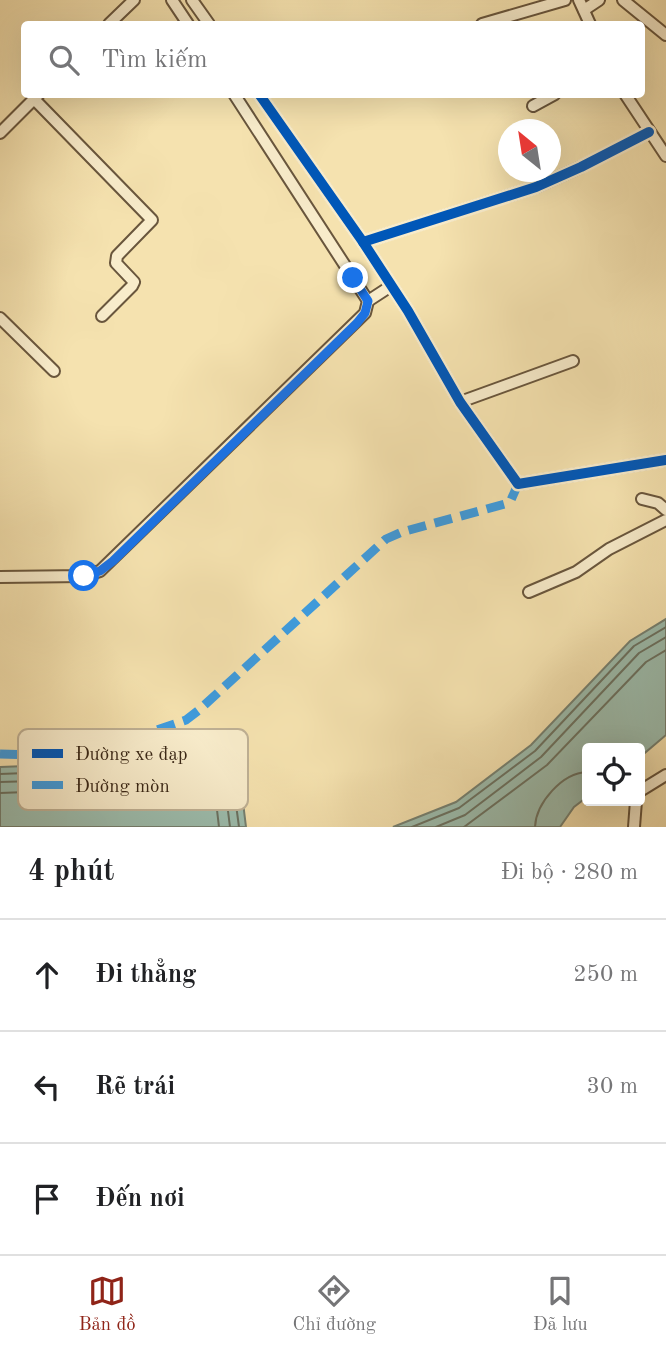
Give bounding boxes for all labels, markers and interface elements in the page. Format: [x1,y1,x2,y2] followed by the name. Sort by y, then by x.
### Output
[21,21,645,98] search box
[45,41,83,79] icon: search
[101,47,208,73] text: Tìm kiếm
[498,119,561,182] north arrow
[337,262,368,293] route end
[68,560,99,591] route start
[18,729,248,810] legend
[582,743,645,806] map controls
[582,743,645,806] button: locate
[75,746,188,765] text: Đường xe đạp
[75,778,170,797] text: Đường mòn
[28,857,114,887] text: 4 phút
[500,861,638,884] text: Đi bộ · 280 m
[28,956,66,994] icon: ahead
[95,962,197,988] text: Đi thẳng
[573,963,638,986] text: 250 m
[28,1068,66,1106] icon: left
[95,1074,175,1100] text: Rẽ trái
[587,1075,638,1098] text: 30 m
[28,1180,66,1218] icon: arrive
[95,1186,185,1212] text: Đến nơi
[78,1272,136,1337] tab: Bản đồ
[293,1272,376,1337] tab: Chỉ đường
[533,1272,588,1337] tab: Đã lưu

